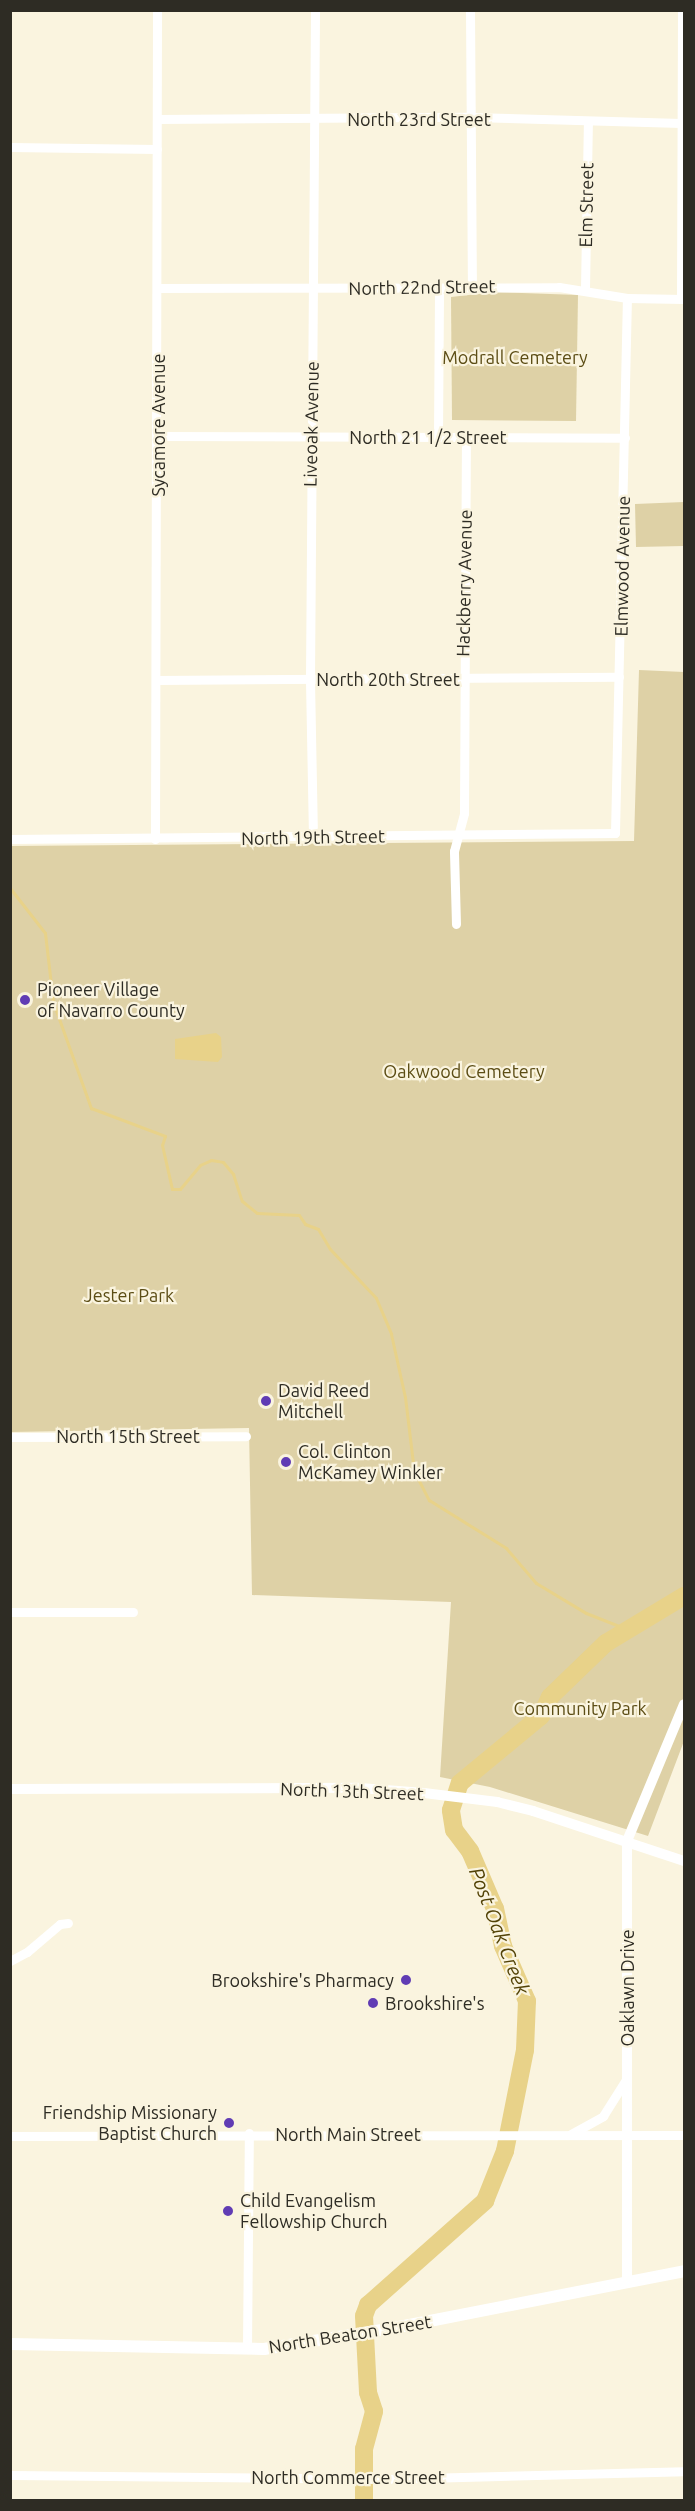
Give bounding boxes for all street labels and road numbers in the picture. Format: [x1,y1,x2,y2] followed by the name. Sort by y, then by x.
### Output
[347,108,491,130] street label: North 23rd Street
[574,162,598,248] street label: Elm Street
[348,275,496,299] street label: North 22nd Street
[147,354,169,496] street label: Sycamore Avenue
[299,361,323,487] street label: Liveoak Avenue
[349,426,507,448] street label: North 21 1/2 Street
[610,495,634,637] street label: Elmwood Avenue
[452,509,476,657] street label: Hackberry Avenue
[316,668,460,690] street label: North 20th Street
[241,825,385,849] street label: North 19th Street
[56,1425,200,1447] street label: North 15th Street
[280,1778,424,1804] street label: North 13th Street
[616,1929,638,2047] street label: Oaklawn Drive
[275,2123,421,2145] street label: North Main Street
[267,2310,433,2358] street label: North Beaton Street
[251,2466,445,2488] street label: North Commerce Street

